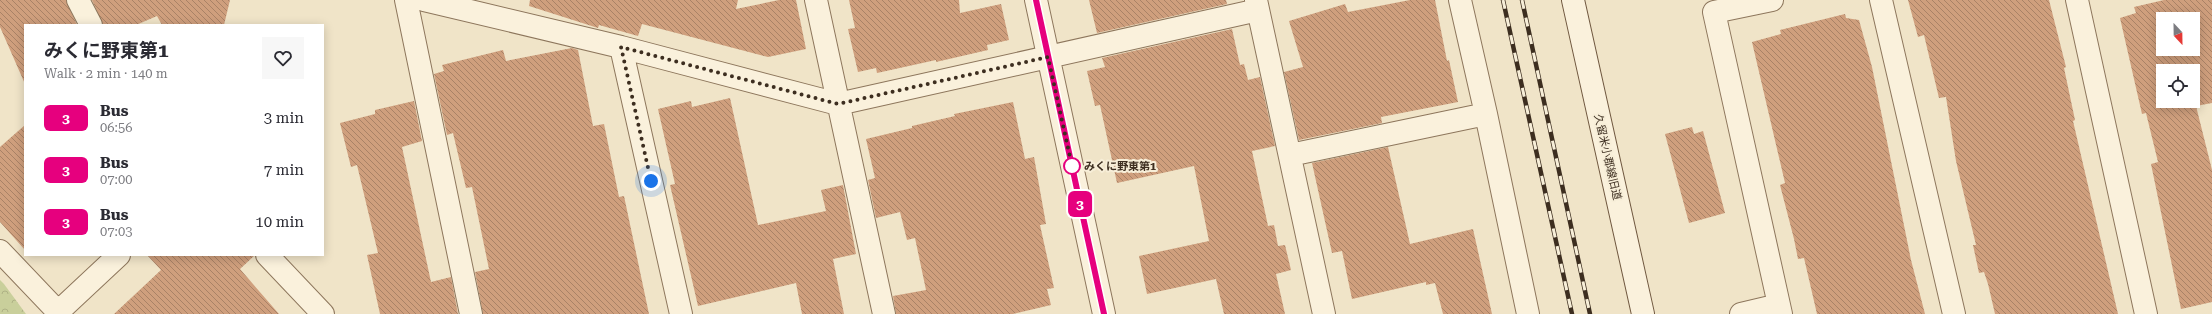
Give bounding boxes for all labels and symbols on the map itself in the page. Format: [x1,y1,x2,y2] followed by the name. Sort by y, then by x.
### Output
[2156,12,2200,56] north arrow
[1591,113,1624,201] street label: 久留米小郡線旧道
[1063,157,1081,175] marker: みくに野東第1
[1084,160,1156,173] place label: みくに野東第1
[641,171,661,191] your location
[1067,191,1093,217] line badge: 3

